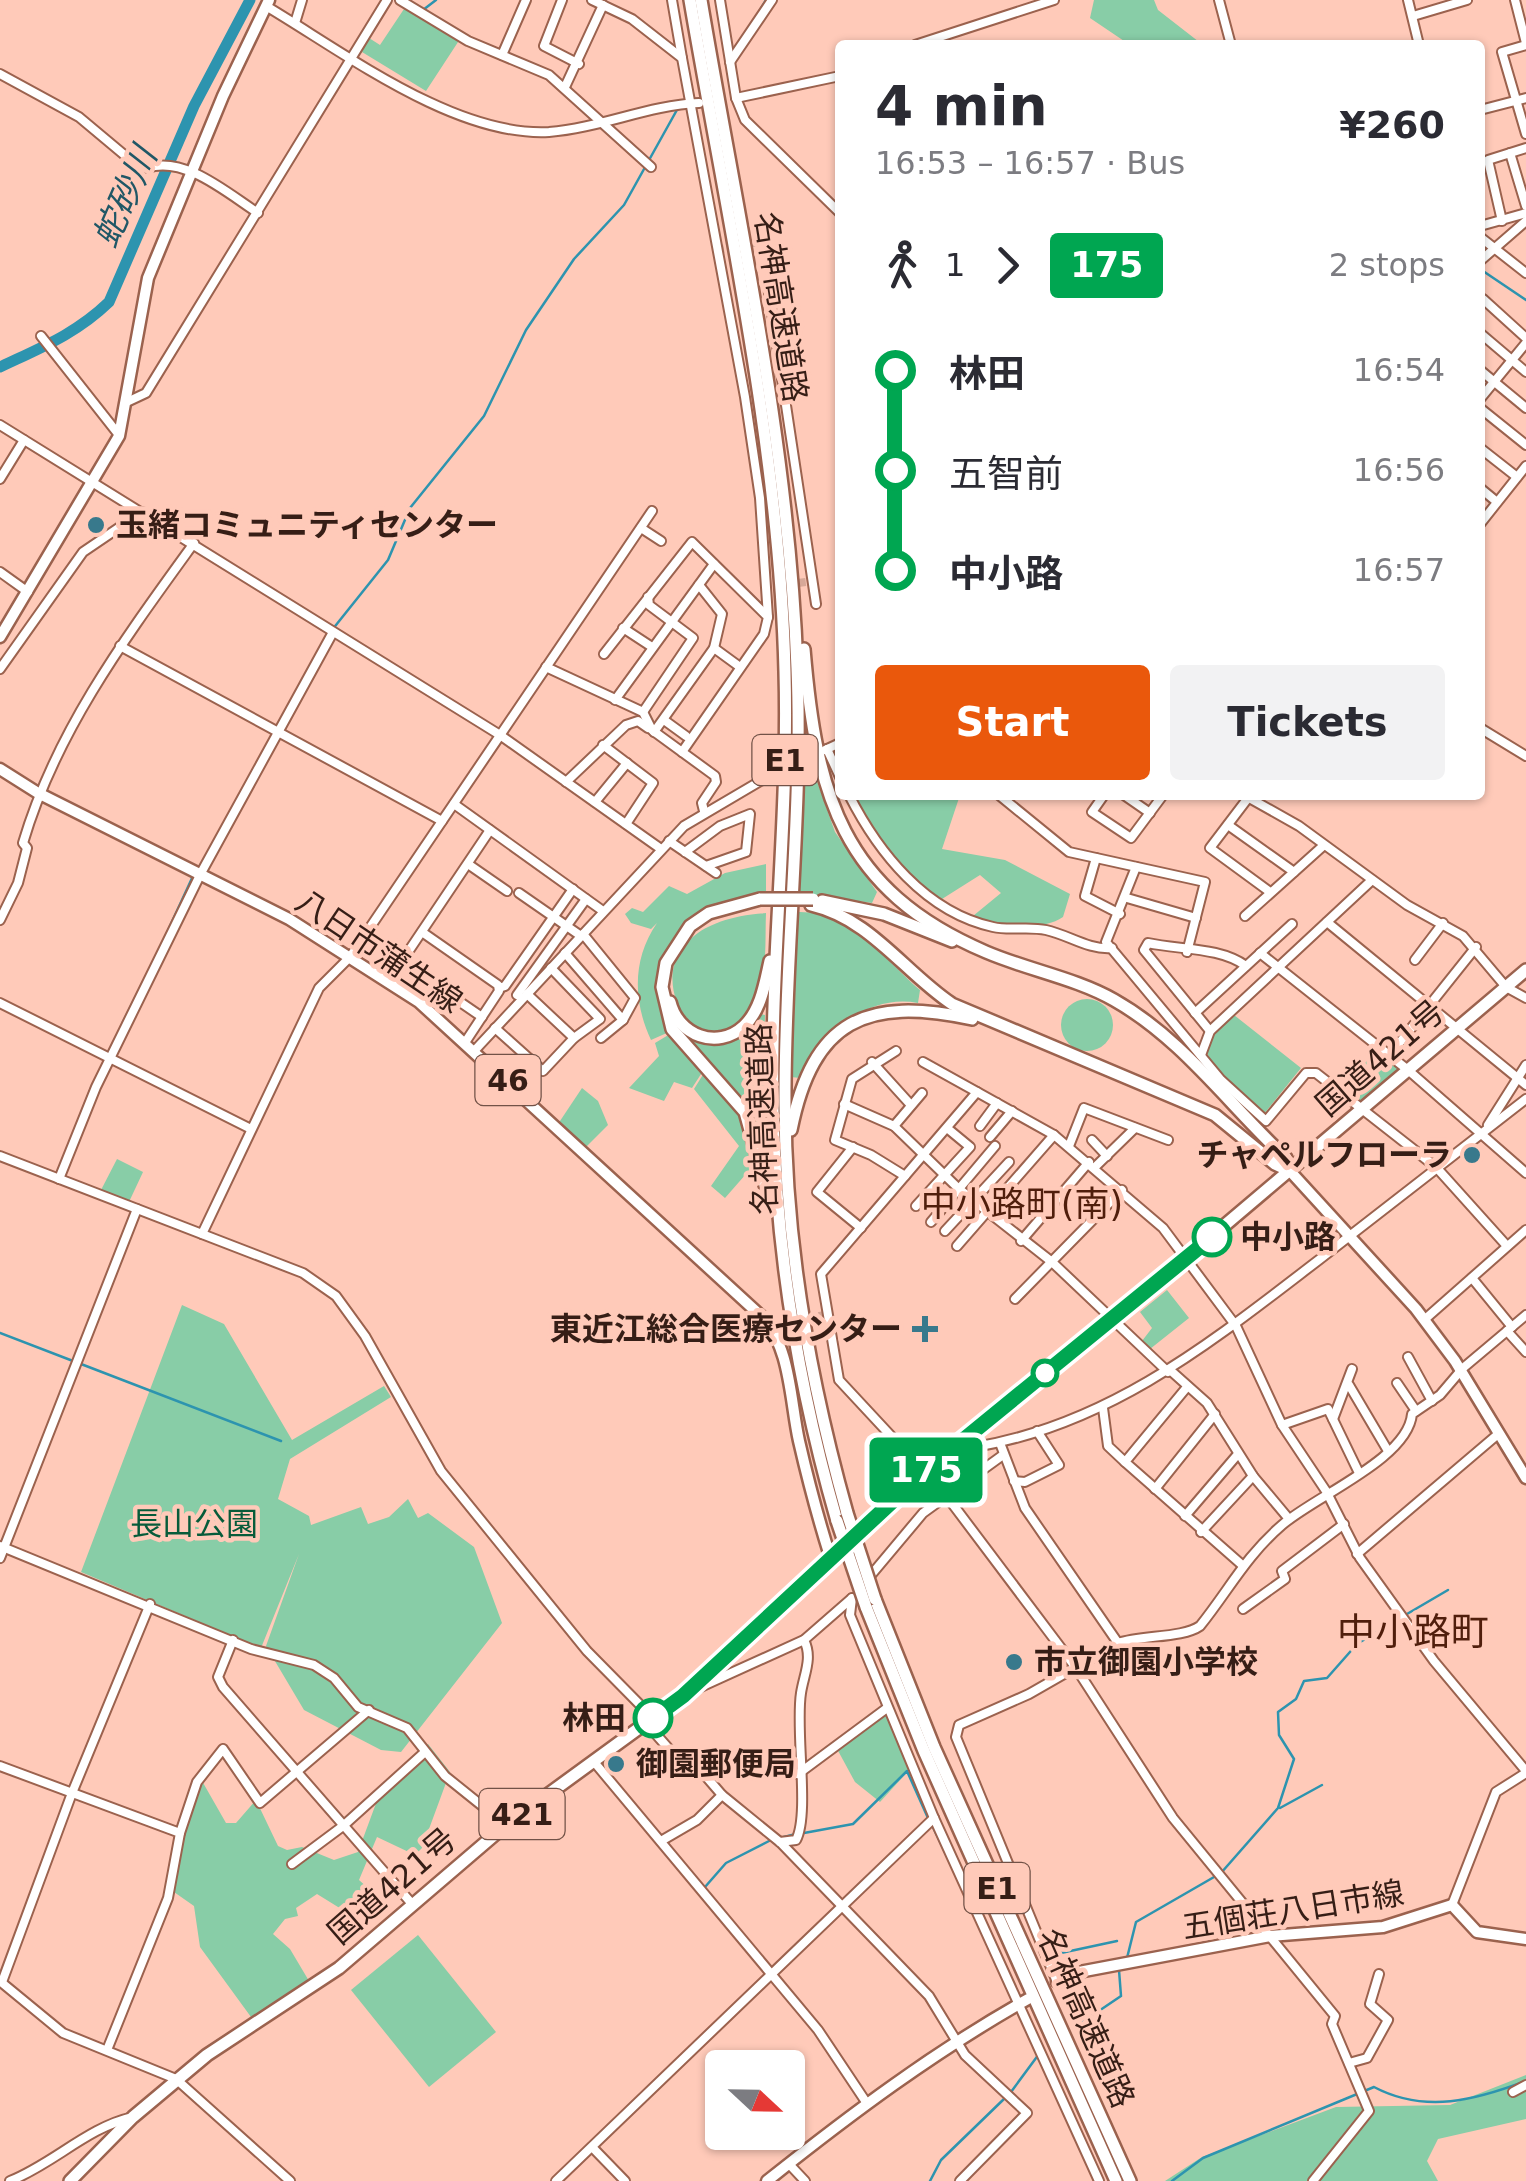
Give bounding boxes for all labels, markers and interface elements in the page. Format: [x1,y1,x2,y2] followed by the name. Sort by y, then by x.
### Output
[875,74,1048,138] text: 4 min
[1339,103,1445,147] text: ¥260
[85,137,166,253] water label: 蛇砂川
[875,144,1185,182] text: 16:53 – 16:57 · Bus
[747,209,815,405] street label: 名神高速道路
[875,238,930,293] icon: walk
[980,238,1035,293] icon: forward
[1070,245,1143,285] text: 175
[945,246,965,284] text: 1
[1329,246,1445,284] text: 2 stops
[1353,351,1445,389] text: 16:54
[949,352,1025,396] text: 林田
[1353,451,1445,489] text: 16:56
[949,452,1063,496] text: 五智前
[116,506,498,544] place label: 玉緒コミュニティセンター
[85,514,107,536] marker: 玉緒コミュニティセンター
[1353,551,1445,589] text: 16:57
[949,552,1063,596] text: 中小路
[875,665,1150,780] button: Start
[1170,665,1445,780] button: Tickets
[752,735,818,785] road number: E1
[289,882,469,1020] street label: 八日市蒲生線
[1308,992,1452,1124] street label: 国道421号
[740,1022,784,1216] street label: 名神高速道路
[476,1055,540,1105] road number: 46
[1196,1136,1452,1174] place label: チャペルフローラ
[1461,1144,1483,1166] marker: チャペルフローラ
[921,1184,1123,1224] district label: 中小路町(南)
[1193,1218,1231,1256] marker: 中小路
[1240,1218,1336,1256] place label: 中小路
[550,1310,902,1348] place label: 東近江総合医療センター
[912,1316,938,1342] marker: 東近江総合医療センター
[1032,1360,1058,1386] unlabelled marker
[868,1438,984,1502] line badge: 175
[889,1450,963,1490] text: 175
[130,1505,258,1543] park label: 長山公園
[1337,1610,1489,1654] district label: 中小路町
[1034,1643,1258,1681] place label: 市立御園小学校
[1003,1651,1025,1673] marker: 市立御園小学校
[562,1699,626,1737] place label: 林田
[634,1699,672,1737] marker: 林田
[636,1745,796,1783] place label: 御園郵便局
[605,1753,627,1775] marker: 御園郵便局
[480,1789,564,1839] road number: 421
[320,1820,464,1952] street label: 国道421号
[964,1863,1030,1913] road number: E1
[1179,1874,1407,1946] street label: 五個荘八日市線
[1030,1923,1142,2113] street label: 名神高速道路
[705,2050,805,2150] north arrow
[705,2050,805,2150] map controls

